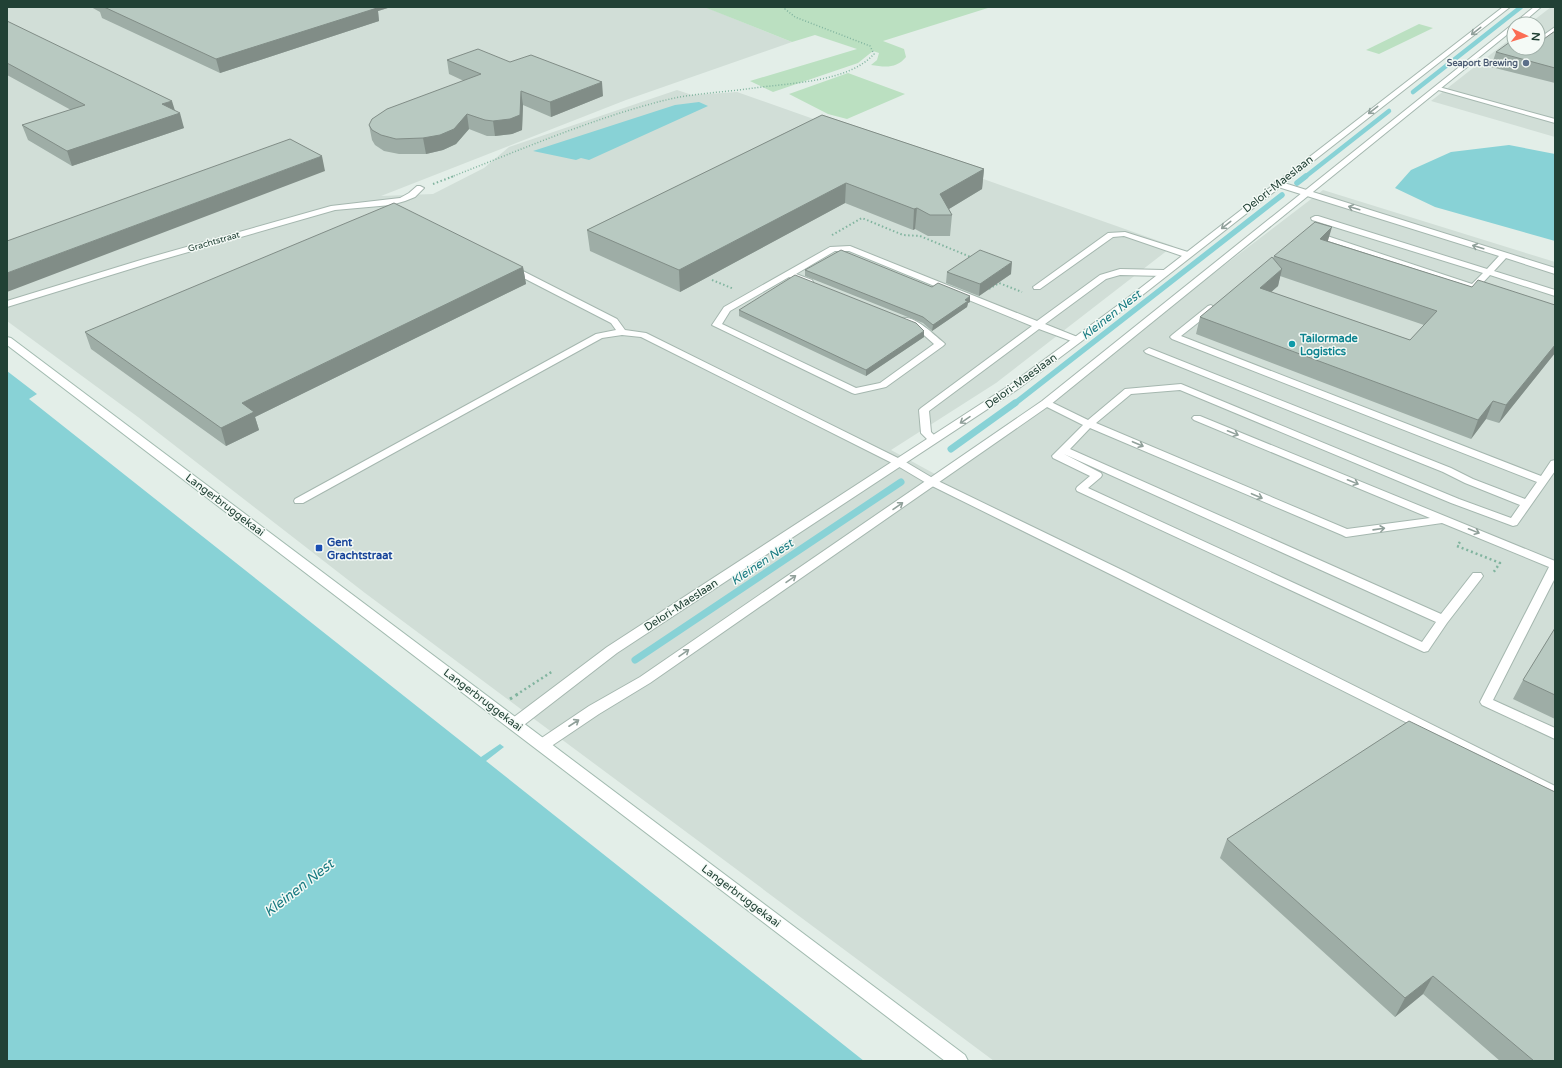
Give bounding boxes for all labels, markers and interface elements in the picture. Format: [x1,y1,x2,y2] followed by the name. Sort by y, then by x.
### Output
[1506,16,1546,56] north arrow
[1470,27,1481,35] one-way arrow
[1529,32,1542,42] text: N
[1447,58,1518,69] place label: Seaport Brewing
[1521,58,1531,68] marker: Seaport Brewing
[1367,106,1378,115] one-way arrow
[1240,153,1316,215] street label: Delori-Maeslaan
[1347,204,1360,211] one-way arrow
[1221,220,1232,229] one-way arrow
[187,229,242,255] street label: Grachtstraat
[1471,243,1484,250] one-way arrow
[1078,286,1145,343] water label: Kleinen Nest
[1299,332,1359,359] place label: Tailormade Logistics
[1287,339,1297,349] marker: Tailormade Logistics
[983,351,1059,411] street label: Delori-Maeslaan
[960,416,971,424] one-way arrow
[1227,429,1239,437] one-way arrow
[1131,441,1143,449] one-way arrow
[183,471,267,539] street label: Langerbruggekaai
[1347,479,1359,486] one-way arrow
[1251,492,1263,500] one-way arrow
[892,502,903,510] one-way arrow
[1372,525,1385,533] one-way arrow
[1467,528,1479,536] one-way arrow
[728,535,797,588] water label: Kleinen Nest
[327,536,393,562] place label: Gent Grachtstraat
[314,543,324,553] marker: Gent Grachtstraat
[785,575,796,583] one-way arrow
[642,576,720,634] street label: Delori-Maeslaan
[678,649,689,657] one-way arrow
[441,666,525,734] street label: Langerbruggekaai
[568,719,579,727] one-way arrow
[261,854,339,921] water label: Kleinen Nest
[699,862,783,930] street label: Langerbruggekaai

